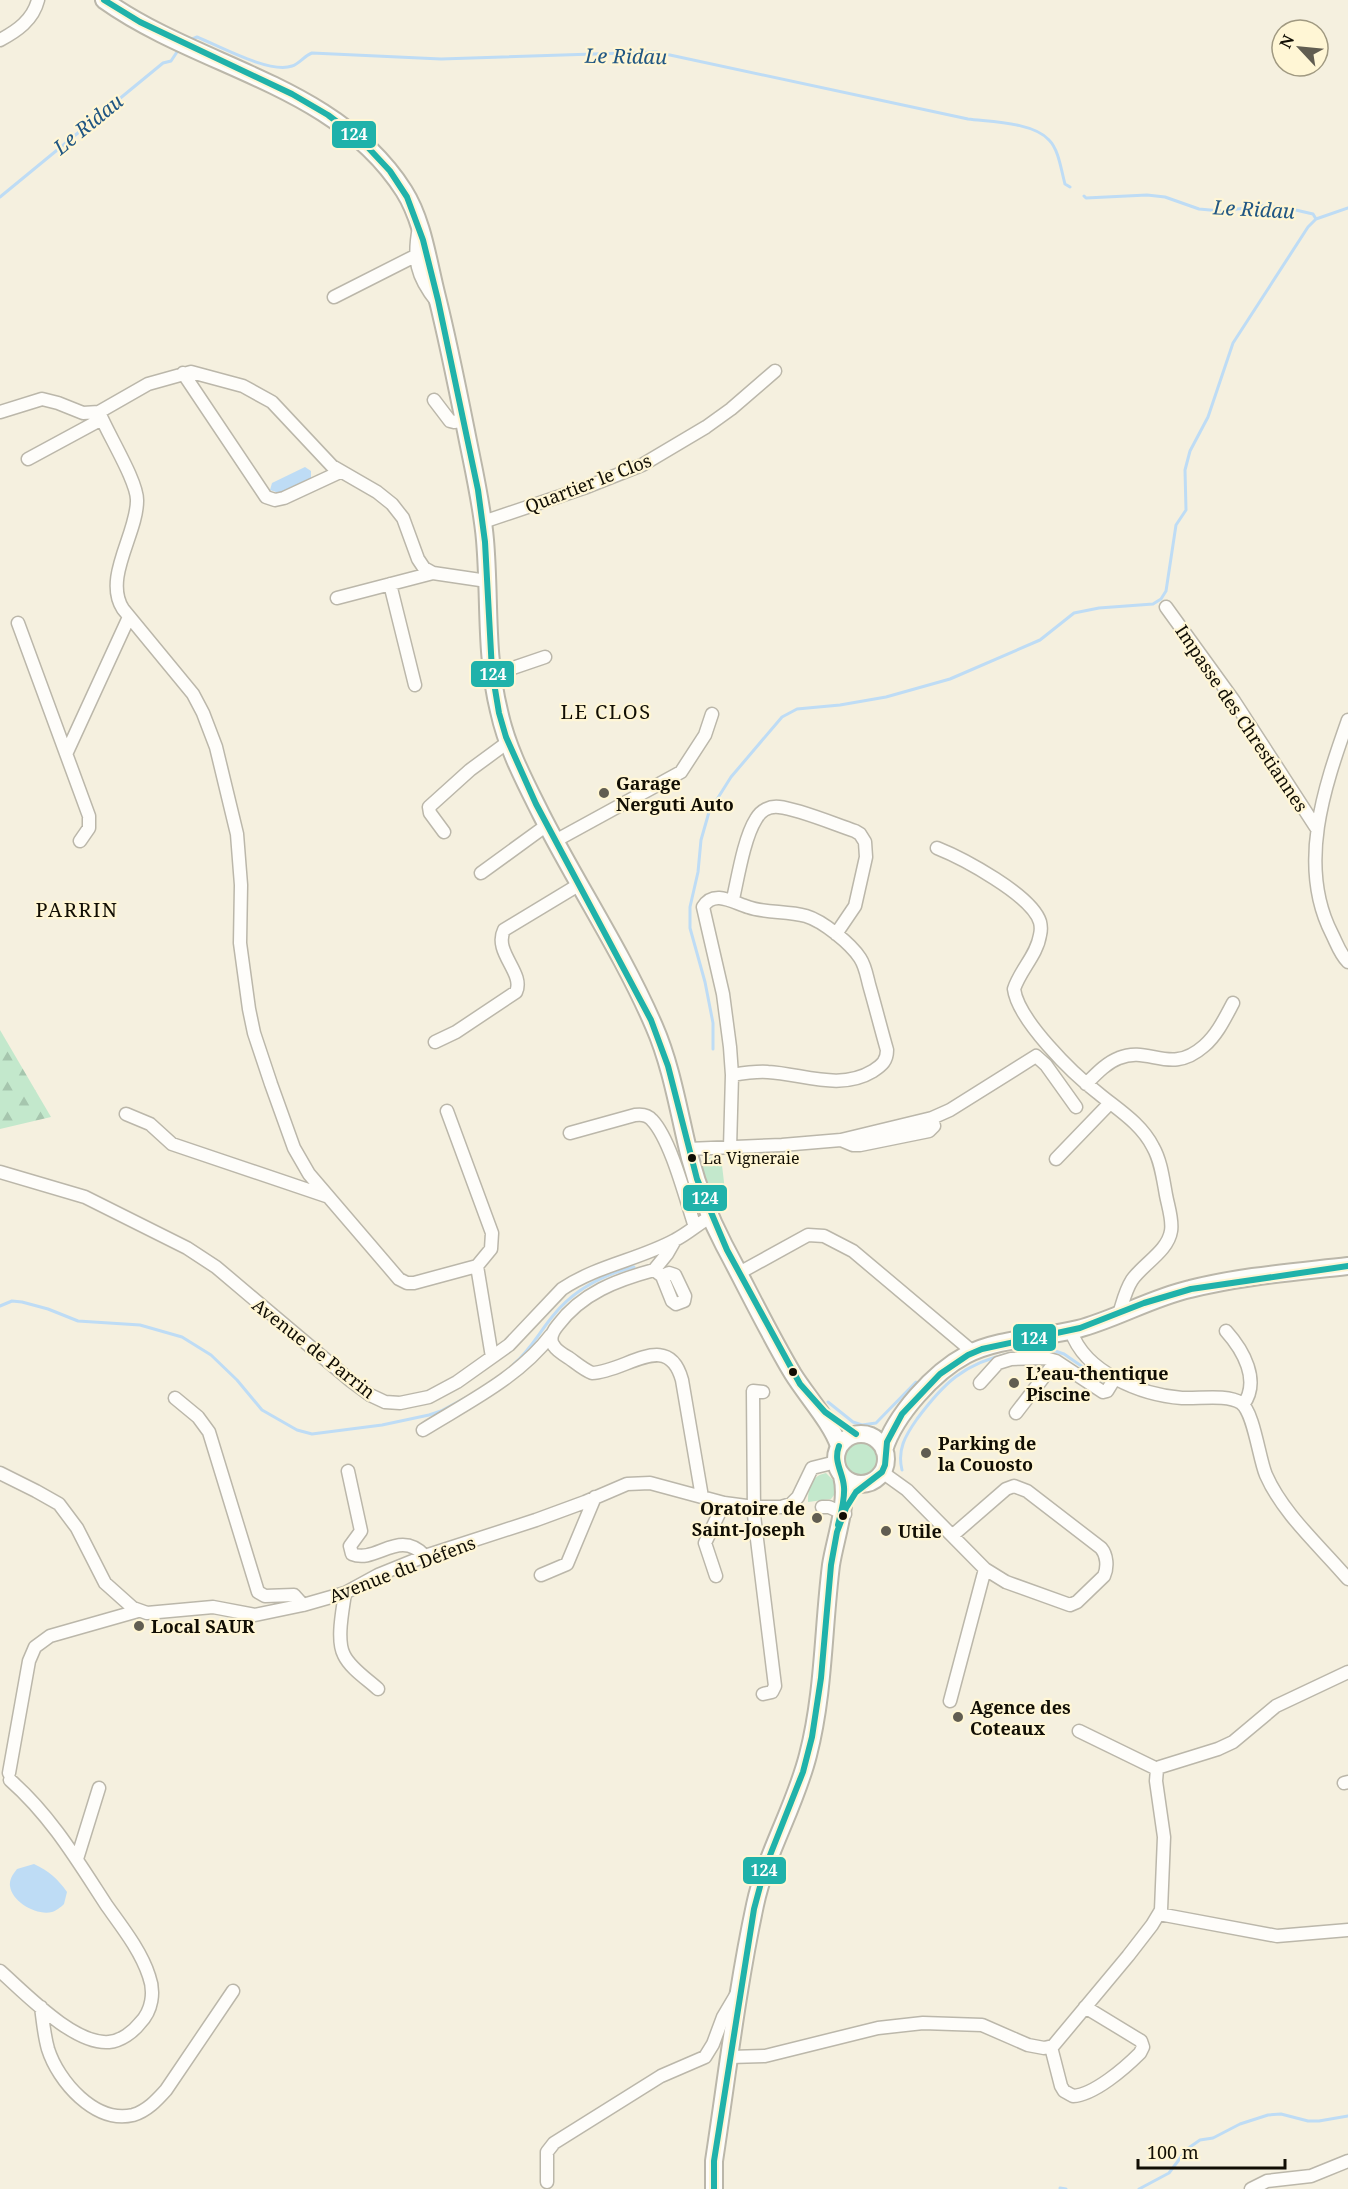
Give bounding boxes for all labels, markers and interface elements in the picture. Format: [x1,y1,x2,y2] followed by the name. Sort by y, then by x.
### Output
[1270,18,1330,78] north arrow
[1274,31,1299,52] text: N
[584,42,667,70] water label: Le Ridau
[47,88,128,161] water label: Le Ridau
[331,120,377,149] line badge: 124
[340,123,368,145] text: 124
[1211,193,1296,225] water label: Le Ridau
[521,448,655,518] street label: Quartier le Clos
[1170,620,1314,816] street label: Impasse des Chrestiannes
[470,660,515,688] line badge: 124
[479,663,507,685] text: 124
[560,698,652,725] district label: LE CLOS
[616,771,734,816] place label: Garage Nerguti Auto
[597,786,611,800] marker: Garage Nerguti Auto
[35,896,119,923] district label: PARRIN
[703,1147,799,1169] place label: La Vigneraie
[686,1152,698,1164] marker: La Vigneraie
[682,1184,728,1212] line badge: 124
[691,1187,719,1209] text: 124
[248,1292,381,1404] street label: Avenue de Parrin
[1012,1323,1057,1352] line badge: 124
[1020,1327,1048,1349] text: 124
[1026,1361,1169,1406] place label: L’eau-thentique Piscine
[787,1366,799,1378] unlabelled marker
[1007,1376,1021,1390] marker: L’eau-thentique Piscine
[938,1431,1036,1476] place label: Parking de la Couosto
[919,1446,933,1460] marker: Parking de la Couosto
[692,1496,805,1541] place label: Oratoire de Saint-Joseph
[837,1510,849,1522] unlabelled marker
[810,1511,824,1525] marker: Oratoire de Saint-Joseph
[898,1519,942,1543] place label: Utile
[879,1524,893,1538] marker: Utile
[325,1530,479,1608] street label: Avenue du Défens
[151,1614,255,1638] place label: Local SAUR
[132,1619,146,1633] marker: Local SAUR
[970,1695,1071,1740] place label: Agence des Coteaux
[951,1710,965,1724] marker: Agence des Coteaux
[742,1856,787,1885] line badge: 124
[750,1859,778,1881] text: 124
[1138,2132,1285,2170] scale bar
[1147,2140,1199,2164] text: 100 m

